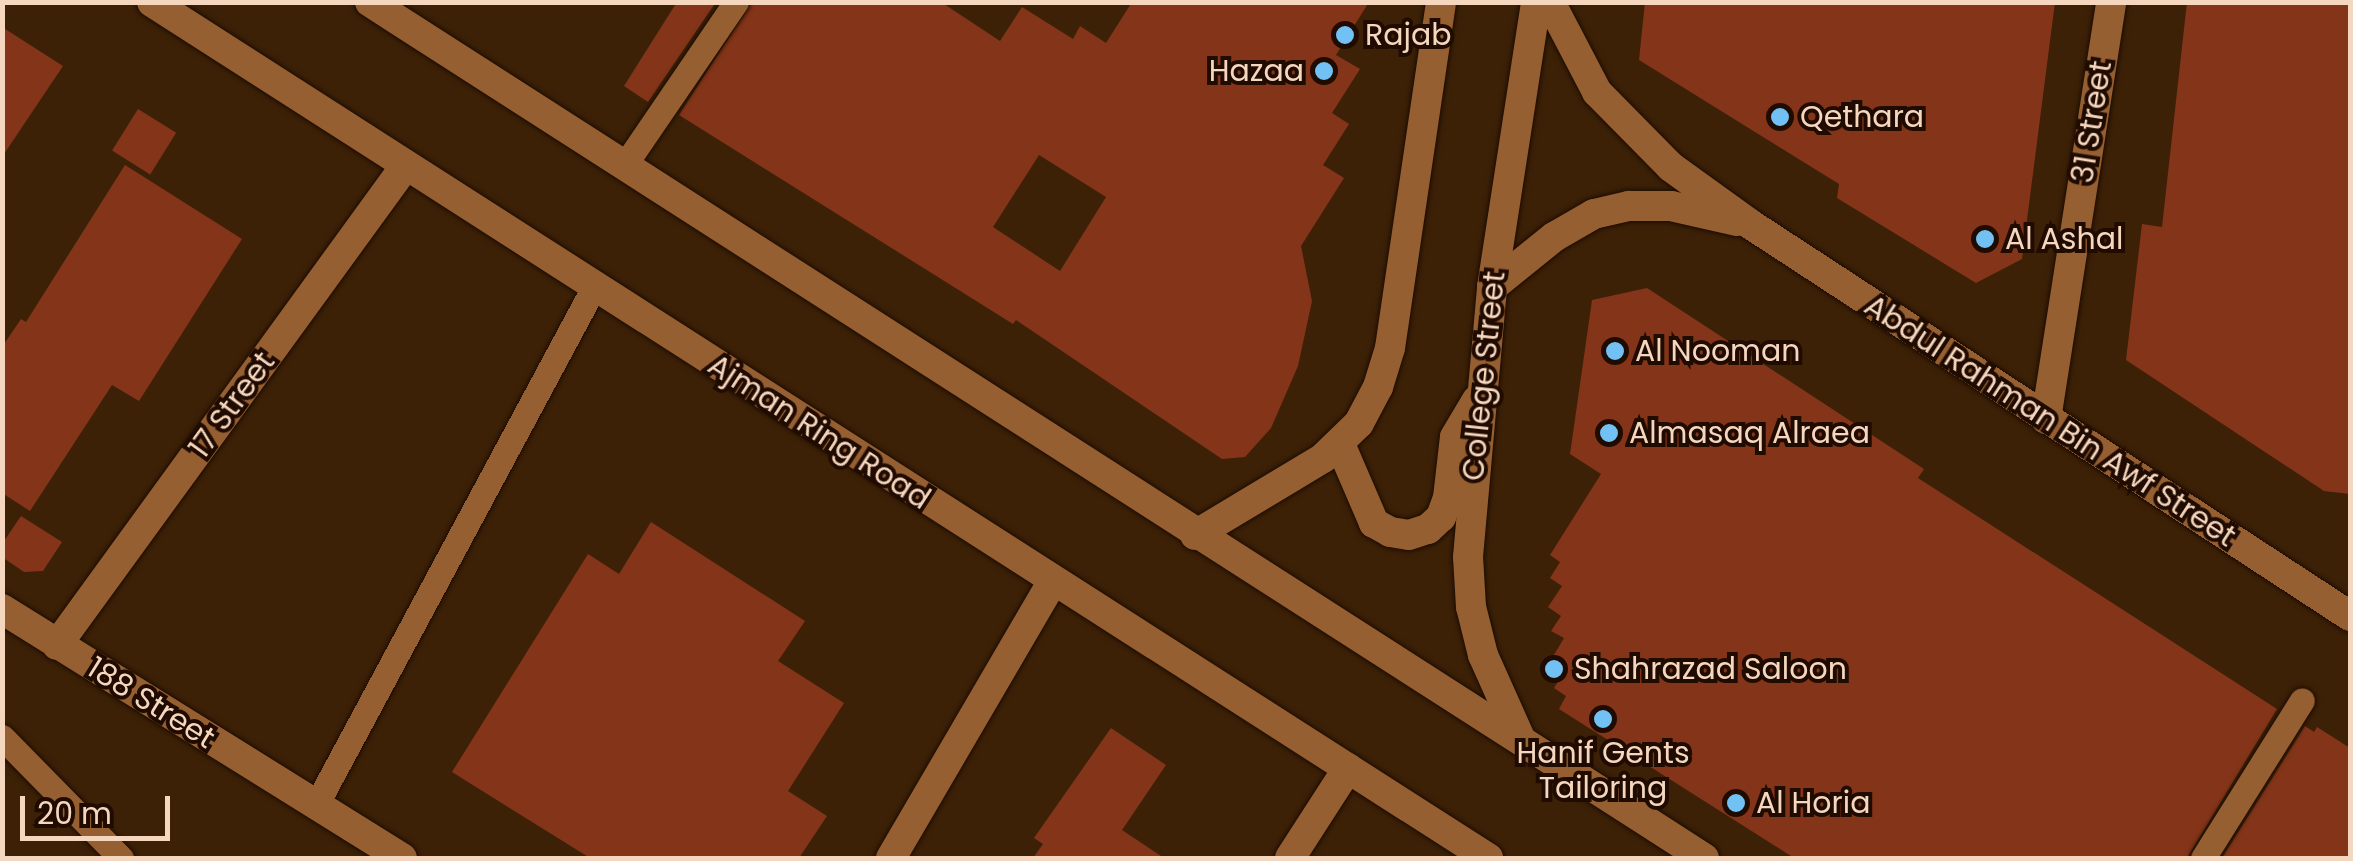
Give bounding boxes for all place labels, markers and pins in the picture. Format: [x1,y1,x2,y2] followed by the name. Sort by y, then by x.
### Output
[1365,17,1452,53] place label: Rajab
[1334,24,1356,46] marker: Rajab
[1209,53,1304,89] place label: Hazaa
[1313,60,1335,82] marker: Hazaa
[1800,99,1924,135] place label: Qethara
[1769,106,1791,128] marker: Qethara
[2005,221,2123,257] place label: Al Ashal
[1974,228,1996,250] marker: Al Ashal
[1635,333,1800,369] place label: Al Nooman
[1604,340,1626,362] marker: Al Nooman
[1629,415,1870,451] place label: Almasaq Alraea
[1598,422,1620,444] marker: Almasaq Alraea
[1574,651,1847,687] place label: Shahrazad Saloon
[1543,658,1565,680] marker: Shahrazad Saloon
[1592,708,1614,730] marker: Hanif Gents Tailoring
[1516,735,1690,806] place label: Hanif Gents Tailoring
[1756,785,1870,821] place label: Al Horia
[1725,792,1747,814] marker: Al Horia

